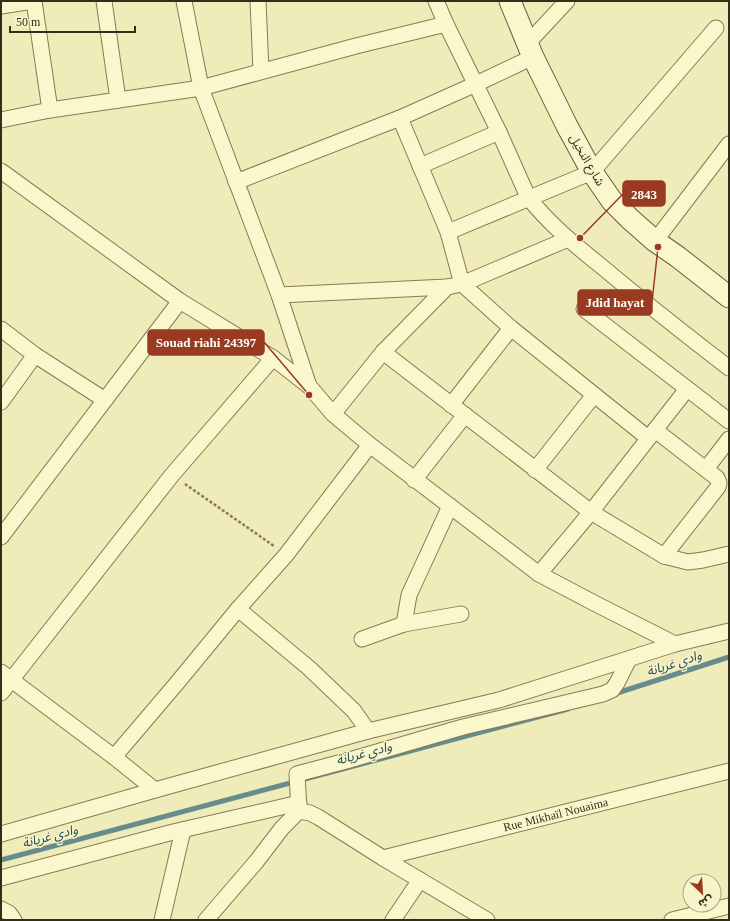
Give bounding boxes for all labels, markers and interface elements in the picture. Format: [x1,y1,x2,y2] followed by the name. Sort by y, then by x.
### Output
[10,8,135,34] scale bar
[16,15,41,29] text: 50 m
[565,132,607,189] street label: شارع النخيل
[623,181,665,206] callout: 2843
[631,187,658,202] text: 2843
[578,290,652,315] callout: Jdid hayat
[586,295,645,310] text: Jdid hayat
[148,330,264,355] callout: Souad riahi 24397
[156,335,257,350] text: Souad riahi 24397
[645,647,705,682] water label: وادي غريانة
[335,738,394,771] water label: وادي غريانة
[502,795,610,834] street label: Rue Mikhaïl Nouaima
[21,821,80,854] water label: وادي غريانة
[682,873,722,913] north arrow
[696,893,716,911] text: ش

